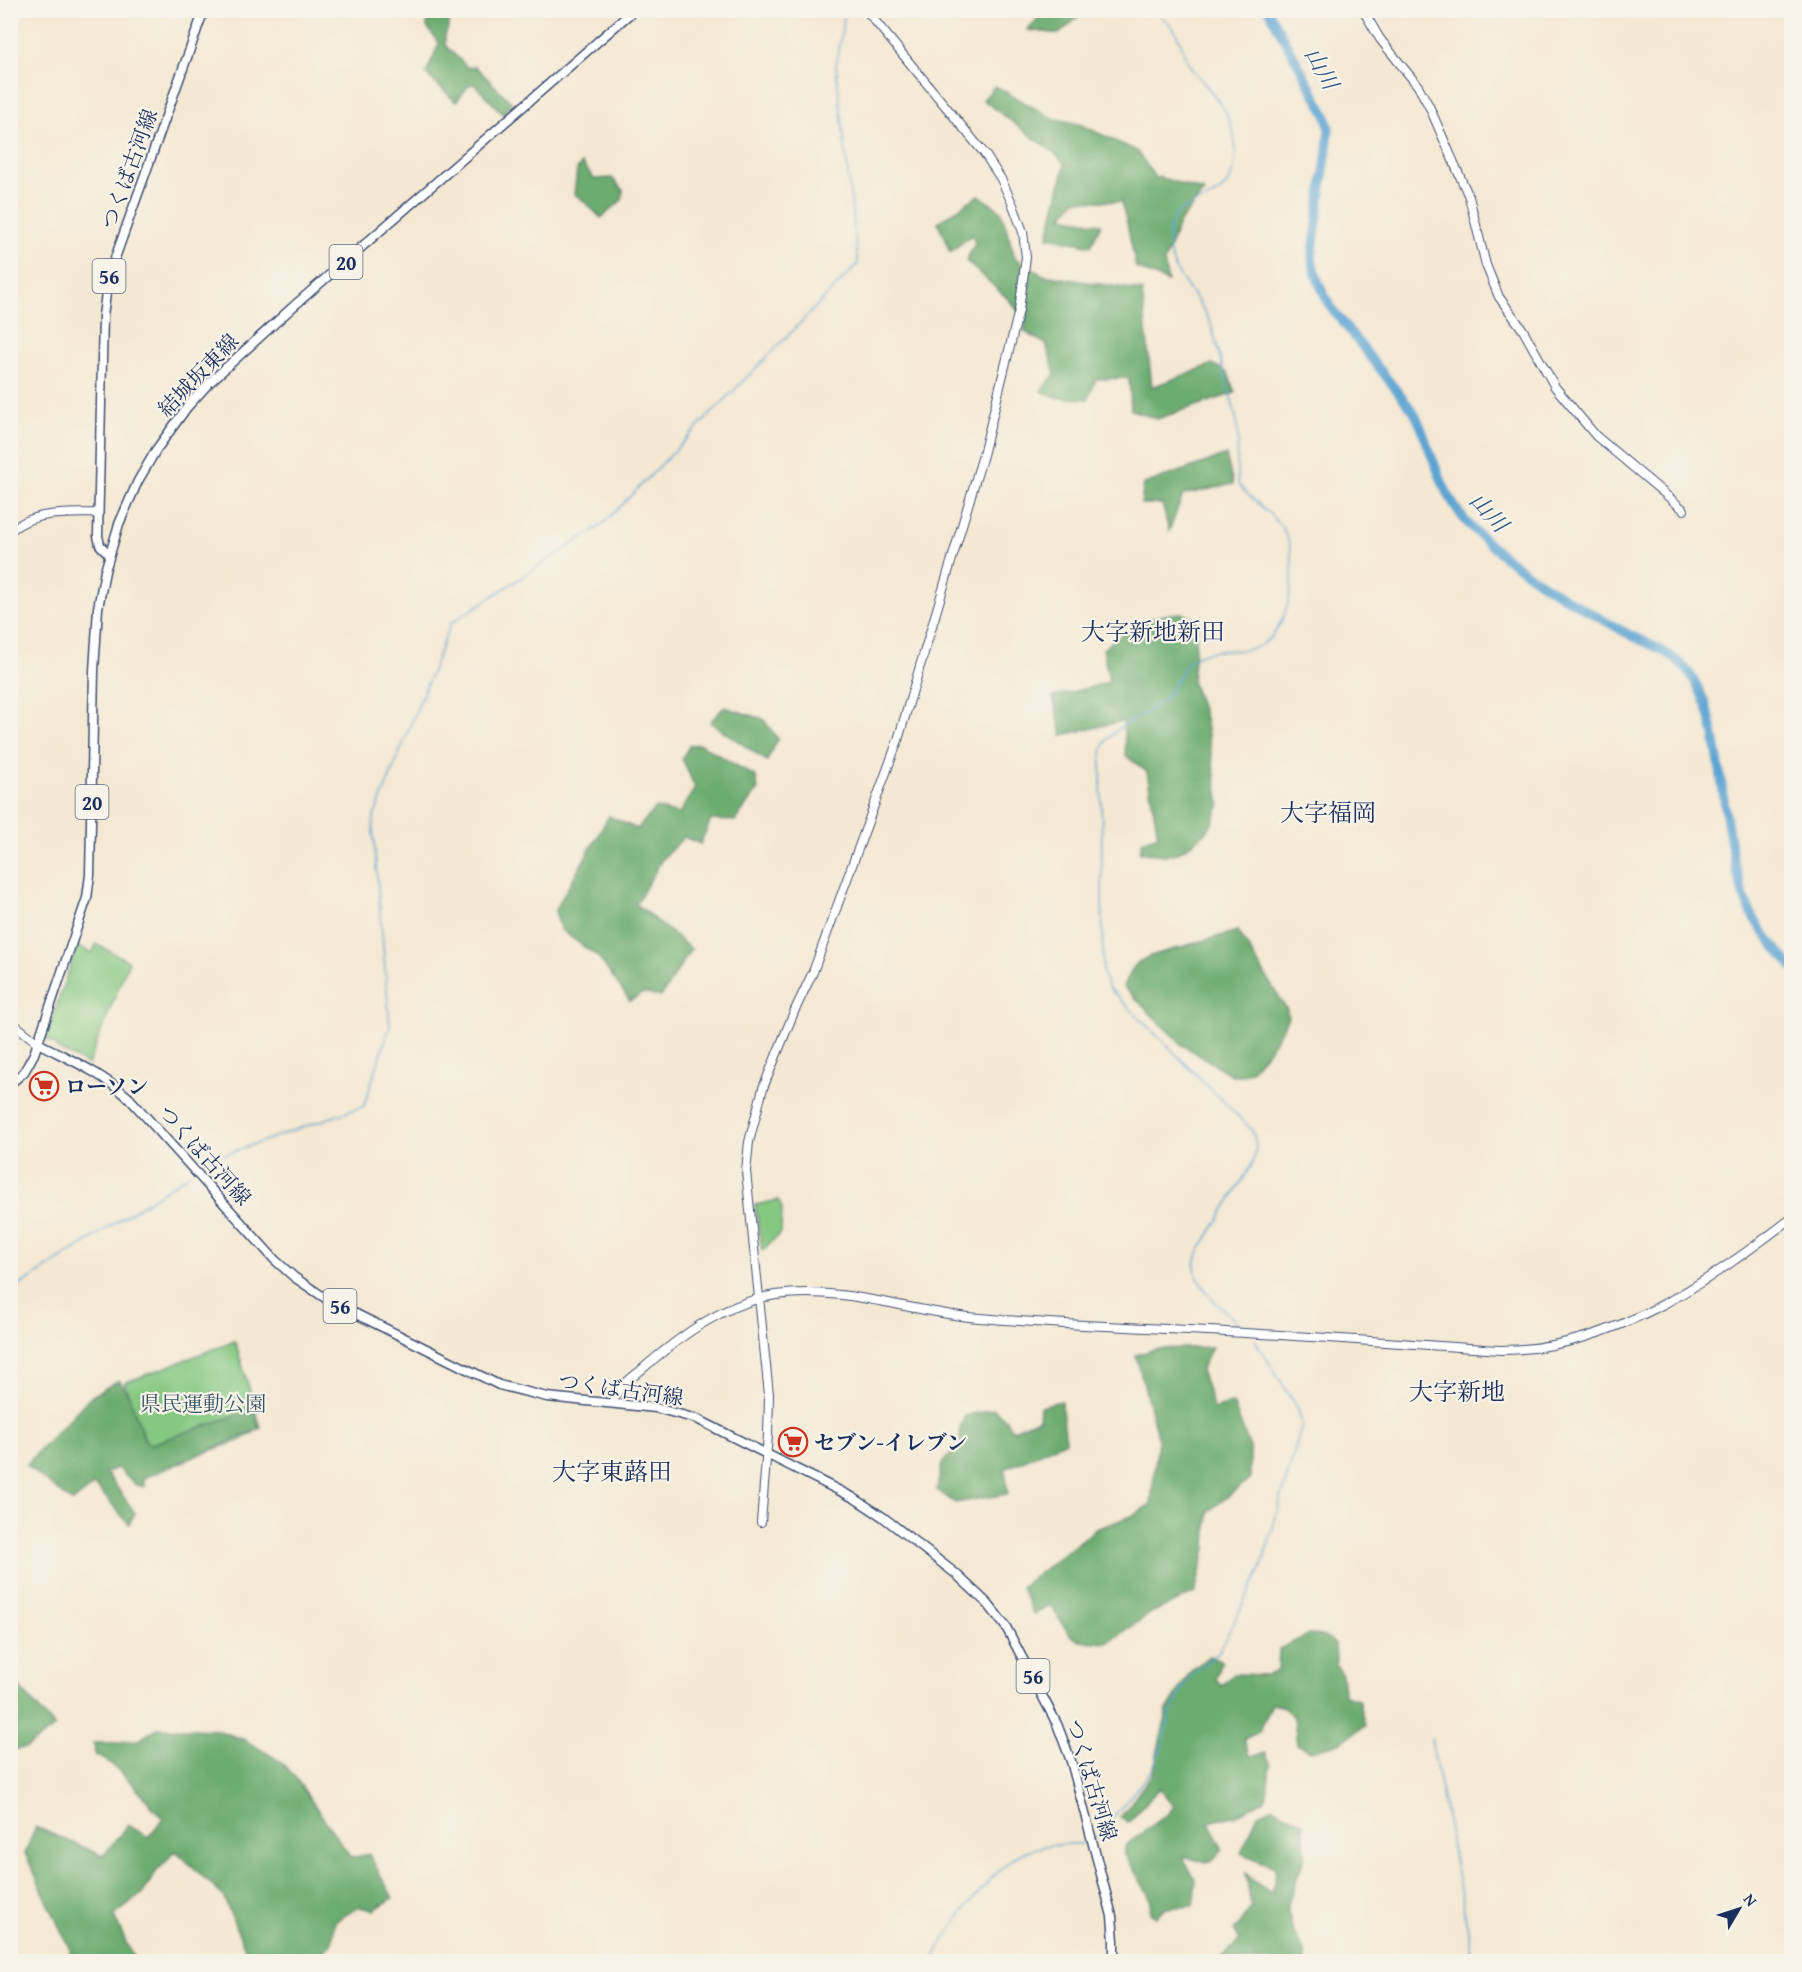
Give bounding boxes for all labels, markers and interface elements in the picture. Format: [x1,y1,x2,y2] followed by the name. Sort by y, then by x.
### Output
[1297,41,1348,97] water label: 山川
[93,104,165,234] street label: つくば古河線
[330,245,362,279] road number: 20
[92,259,126,293] road number: 56
[150,326,246,424] street label: 結城坂東線
[1462,485,1517,540] water label: 山川
[1081,614,1225,649] district label: 大字新地新田
[76,785,109,819] road number: 20
[1280,795,1376,830] district label: 大字福岡
[28,1070,60,1102] supermarket icon: ローソン
[65,1071,148,1102] place label: ローソン
[151,1098,259,1212] street label: つくば古河線
[324,1289,356,1323] road number: 56
[556,1365,686,1413] street label: つくば古河線
[1409,1374,1505,1409] district label: 大字新地
[140,1388,266,1419] park label: 県民運動公園
[777,1426,809,1458] supermarket icon: セブン-イレブン
[814,1427,967,1458] place label: セブン-イレブン
[552,1454,672,1489] district label: 大字東蕗田
[1016,1659,1050,1693] road number: 56
[1059,1715,1125,1845] street label: つくば古河線
[1709,1879,1769,1939] north arrow
[1738,1888,1764,1912] text: N

